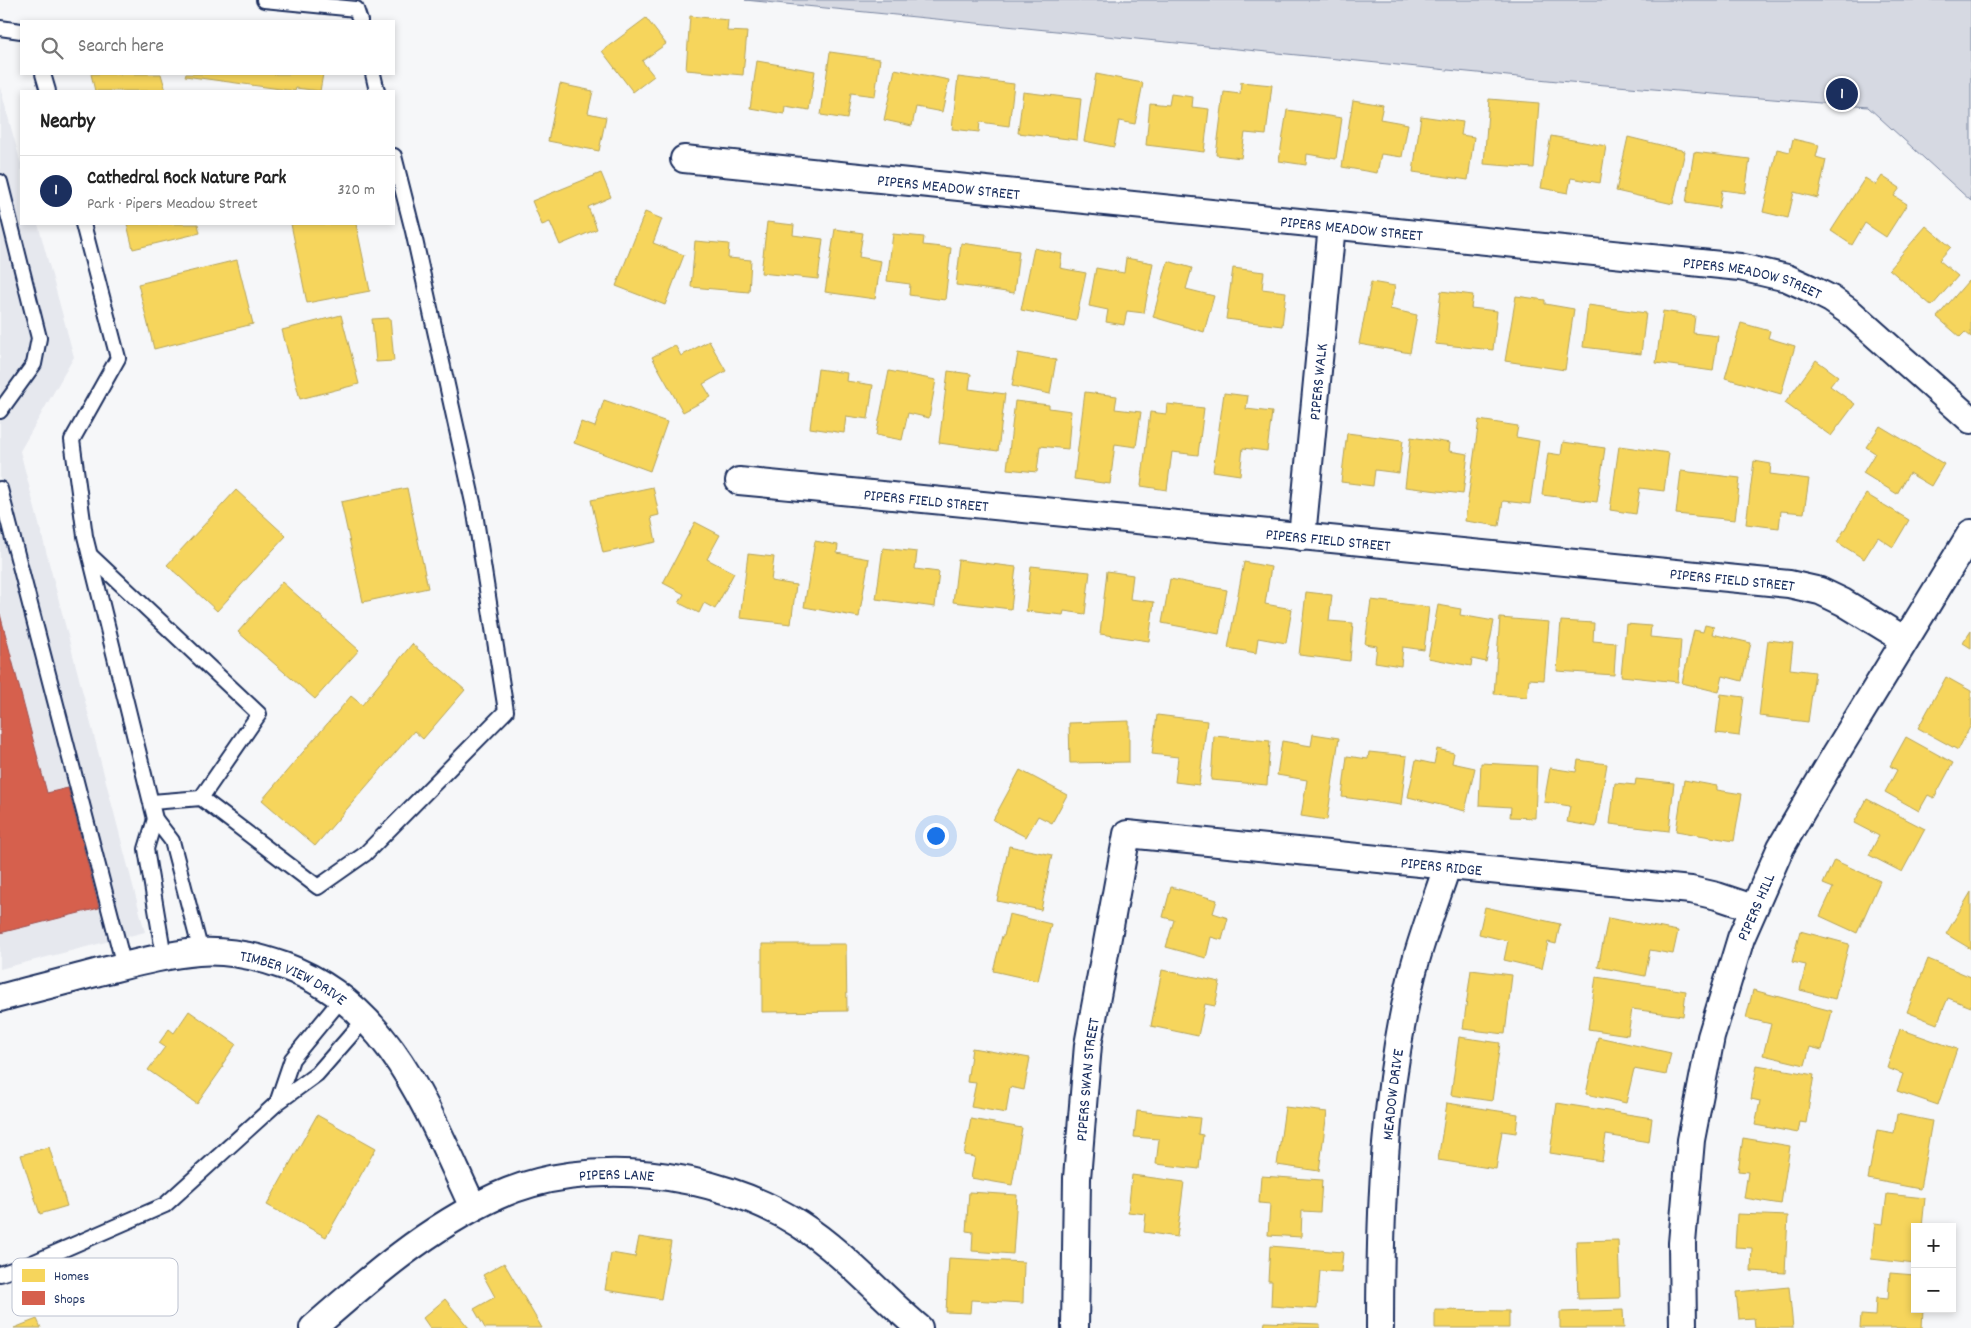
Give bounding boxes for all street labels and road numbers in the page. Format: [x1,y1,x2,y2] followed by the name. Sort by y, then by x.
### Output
[876,170,1021,207] street label: PIPERS MEADOW STREET
[1279,211,1424,249] street label: PIPERS MEADOW STREET
[1682,252,1826,307] street label: PIPERS MEADOW STREET
[1304,342,1335,421] street label: PIPERS WALK
[862,484,990,519] street label: PIPERS FIELD STREET
[1264,524,1392,559] street label: PIPERS FIELD STREET
[1668,563,1797,599] street label: PIPERS FIELD STREET
[1399,852,1484,883] street label: PIPERS RIDGE
[1732,870,1782,945] street label: PIPERS HILL
[238,945,351,1012] street label: TIMBER VIEW DRIVE
[1071,1016,1107,1142] street label: PIPERS SWAN STREET
[1377,1047,1411,1141] street label: MEADOW DRIVE
[578,1164,656,1189] street label: PIPERS LANE

